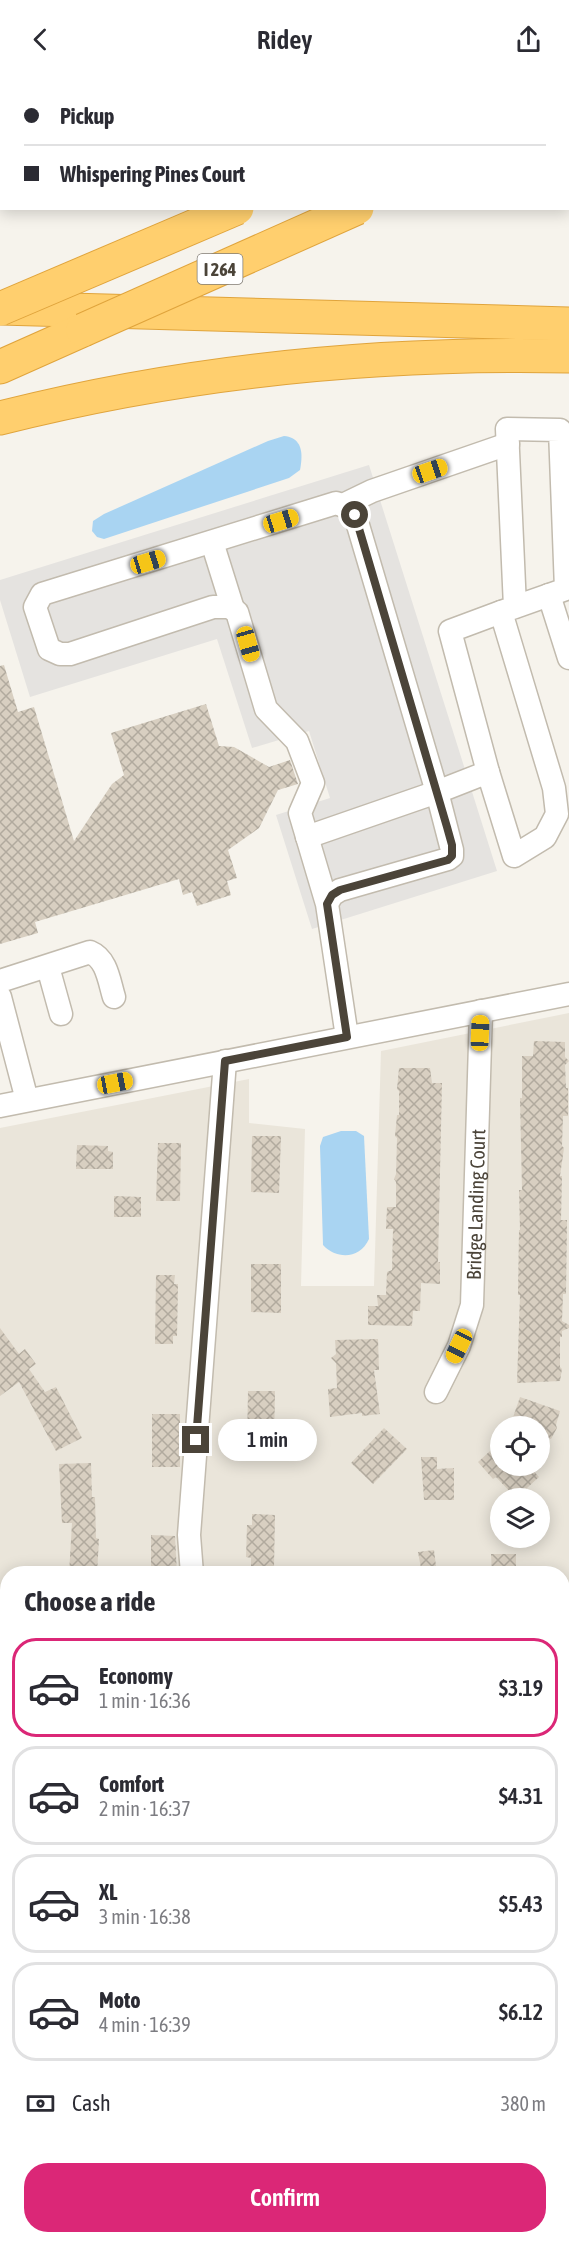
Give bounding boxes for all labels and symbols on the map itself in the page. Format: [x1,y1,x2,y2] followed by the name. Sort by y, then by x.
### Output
[198,254,242,284] road number: I 264
[410,457,450,485] car
[341,501,368,528] route start
[261,507,301,535] car
[128,548,168,576] car
[234,624,262,664] car
[470,1015,490,1051] car
[96,1071,134,1095] car
[461,1128,489,1280] street label: Bridge Landing Court
[443,1326,475,1366] car
[217,1419,316,1461] callout: 1 min
[182,1426,209,1453] route end

